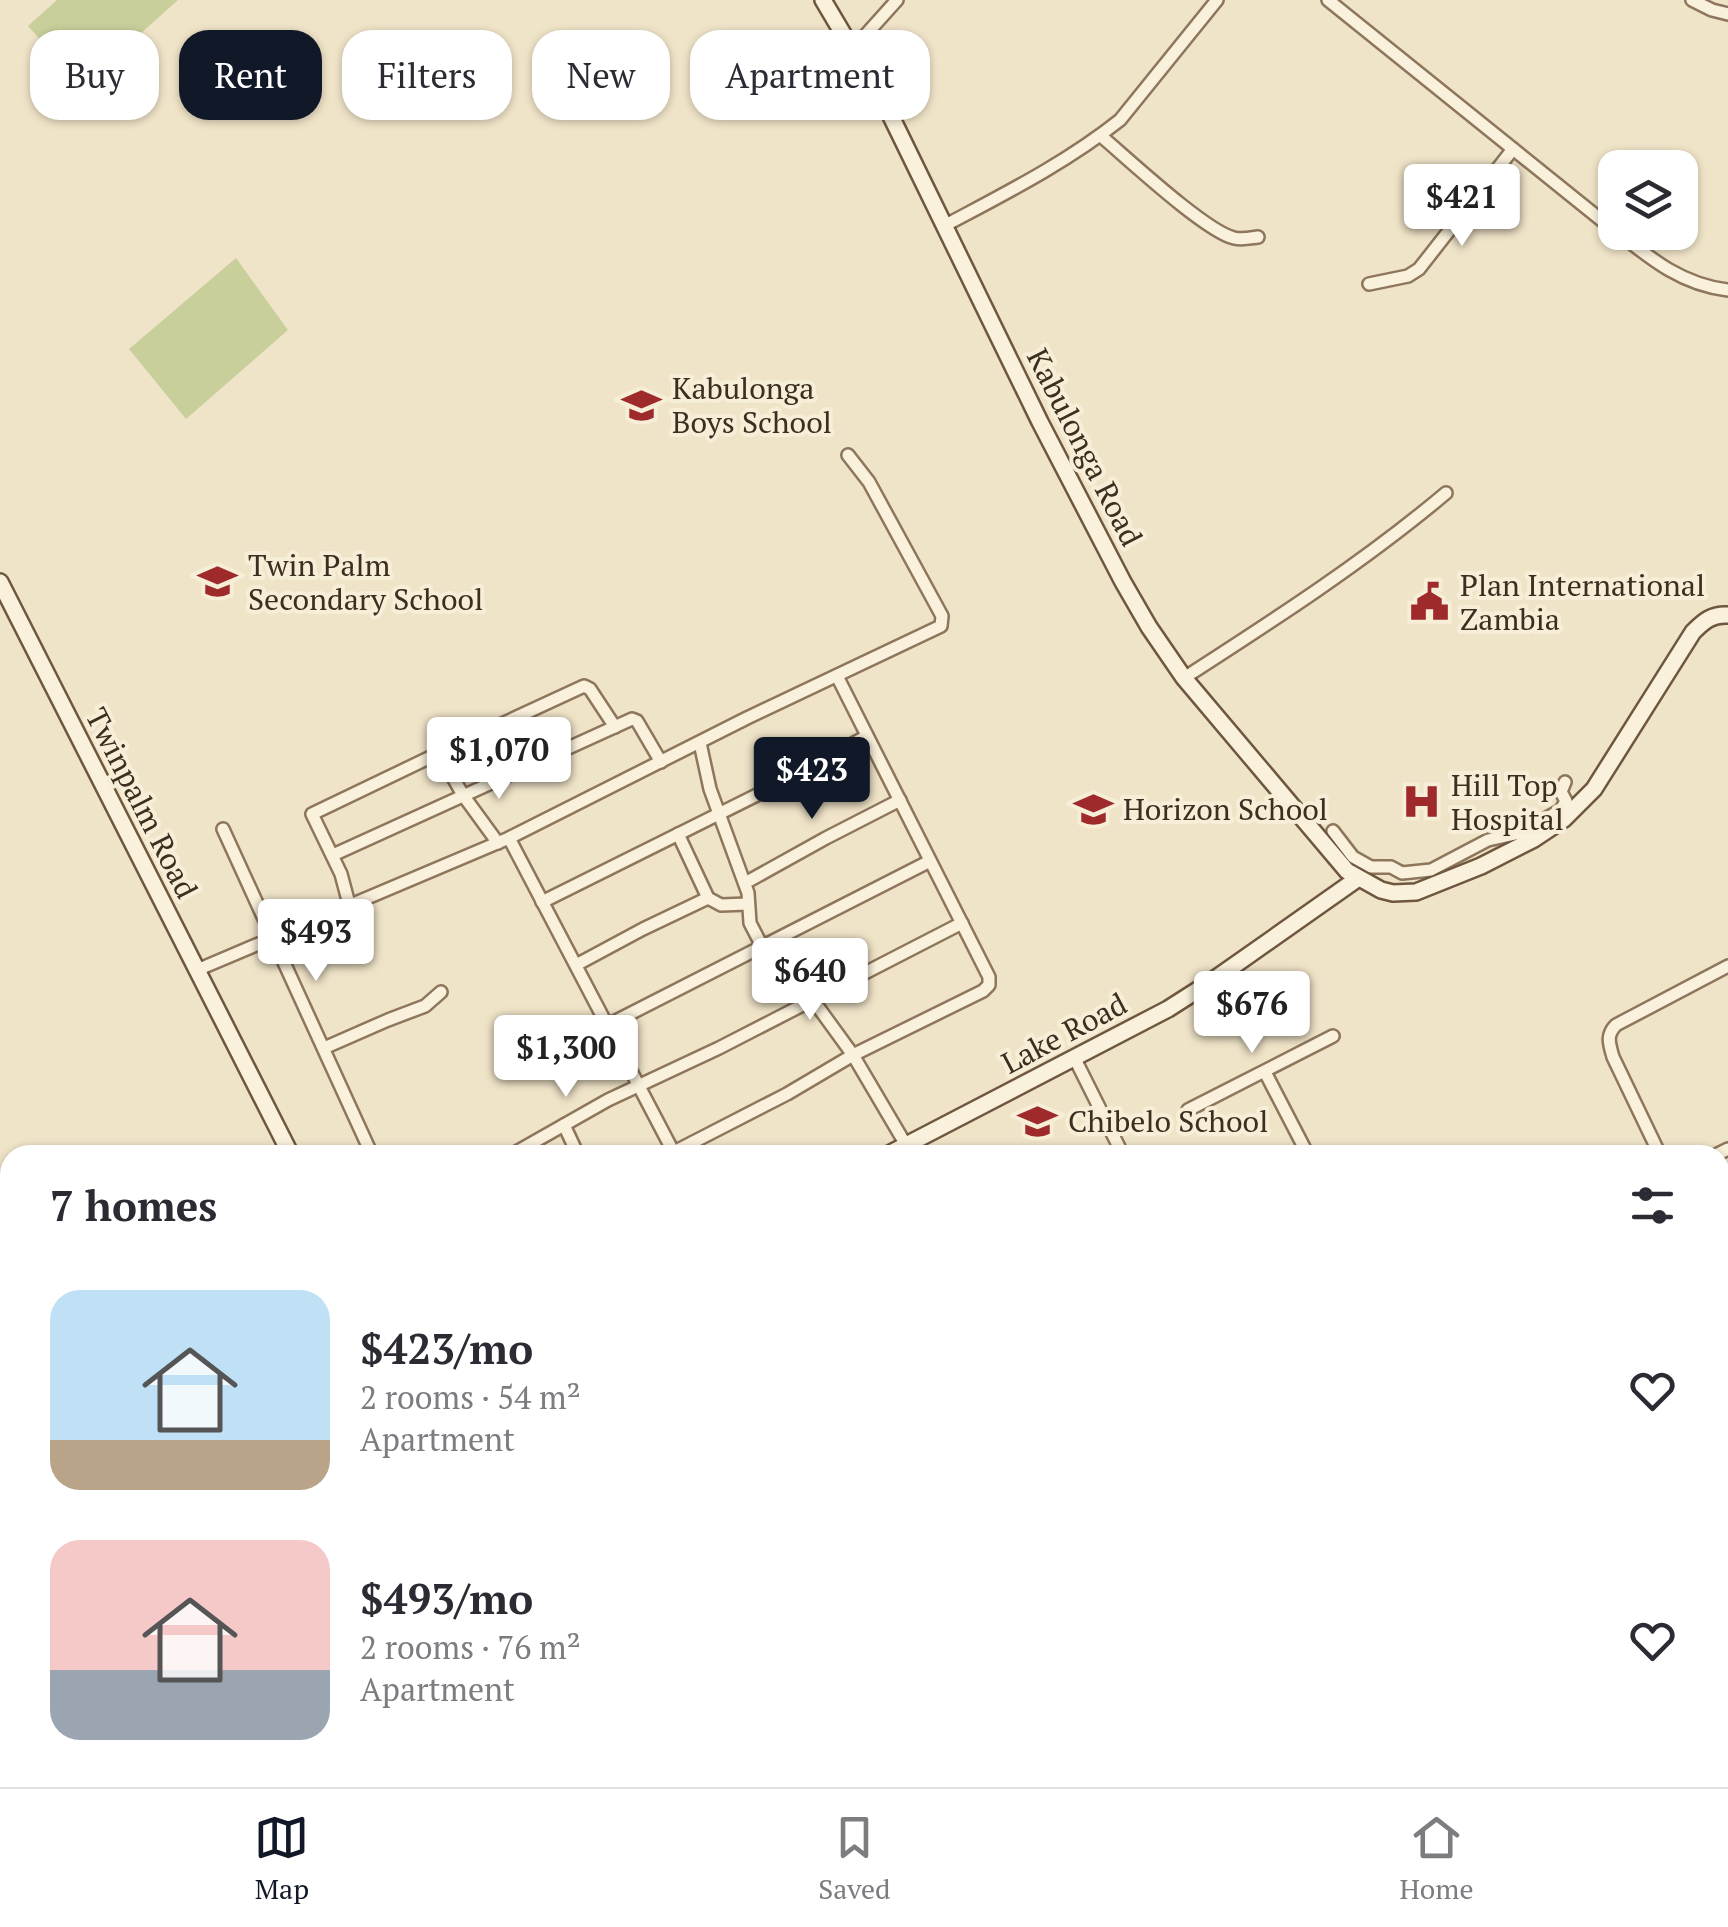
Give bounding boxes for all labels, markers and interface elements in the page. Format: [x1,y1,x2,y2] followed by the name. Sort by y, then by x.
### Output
[30,30,159,120] chip: Buy
[179,30,322,120] chip: Rent
[342,30,512,120] chip: Filters
[532,30,670,120] chip: New
[690,30,930,120] chip: Apartment
[1598,150,1698,250] map controls
[1598,150,1698,250] button: layers
[1403,164,1521,249] pin: $421
[1426,175,1498,217] text: $421
[1018,341,1152,553] street label: Kabulonga Road
[672,368,832,442] place label: Kabulonga Boys School
[621,384,663,426] school or university icon: Kabulonga Boys School
[248,545,483,619] place label: Twin Palm Secondary School
[197,561,239,603] school or university icon: Twin Palm Secondary School
[1460,565,1705,639] place label: Plan International Zambia
[1409,581,1451,623] public building icon: Plan International Zambia
[77,701,207,905] street label: Twinpalm Road
[418,717,580,802] pin: $1,070
[449,728,549,770] text: $1,070
[753,737,871,822] pin: $423
[776,748,848,790] text: $423
[1451,765,1564,839] place label: Hill Top Hospital
[1400,781,1442,823] hospital icon: Hill Top Hospital
[1072,788,1114,830] school or university icon: Horizon School
[1123,789,1328,829] place label: Horizon School
[257,899,375,984] pin: $493
[280,910,352,952] text: $493
[751,938,869,1023] pin: $640
[774,949,846,991] text: $640
[1193,971,1311,1056] pin: $676
[1216,982,1288,1024] text: $676
[995,983,1133,1083] street label: Lake Road
[485,1015,647,1100] pin: $1,300
[516,1026,616,1068] text: $1,300
[1017,1100,1059,1142] school or university icon: Chibelo School
[1068,1101,1268,1141] place label: Chibelo School
[50,1177,217,1233] text: 7 homes
[1625,1178,1680,1233] icon: filters
[360,1320,533,1376] text: $423/mo
[130,1330,250,1450] icon: home
[1625,1363,1680,1418] icon: heart
[360,1376,581,1418] text: 2 rooms · 54 m²
[360,1418,515,1460] text: Apartment
[360,1570,533,1626] text: $493/mo
[130,1580,250,1700] icon: home
[1625,1613,1680,1668] icon: heart
[360,1626,581,1668] text: 2 rooms · 76 m²
[360,1668,515,1710] text: Apartment
[254,1810,309,1907] tab: Map
[818,1810,891,1907] tab: Saved
[1399,1810,1474,1907] tab: Home

